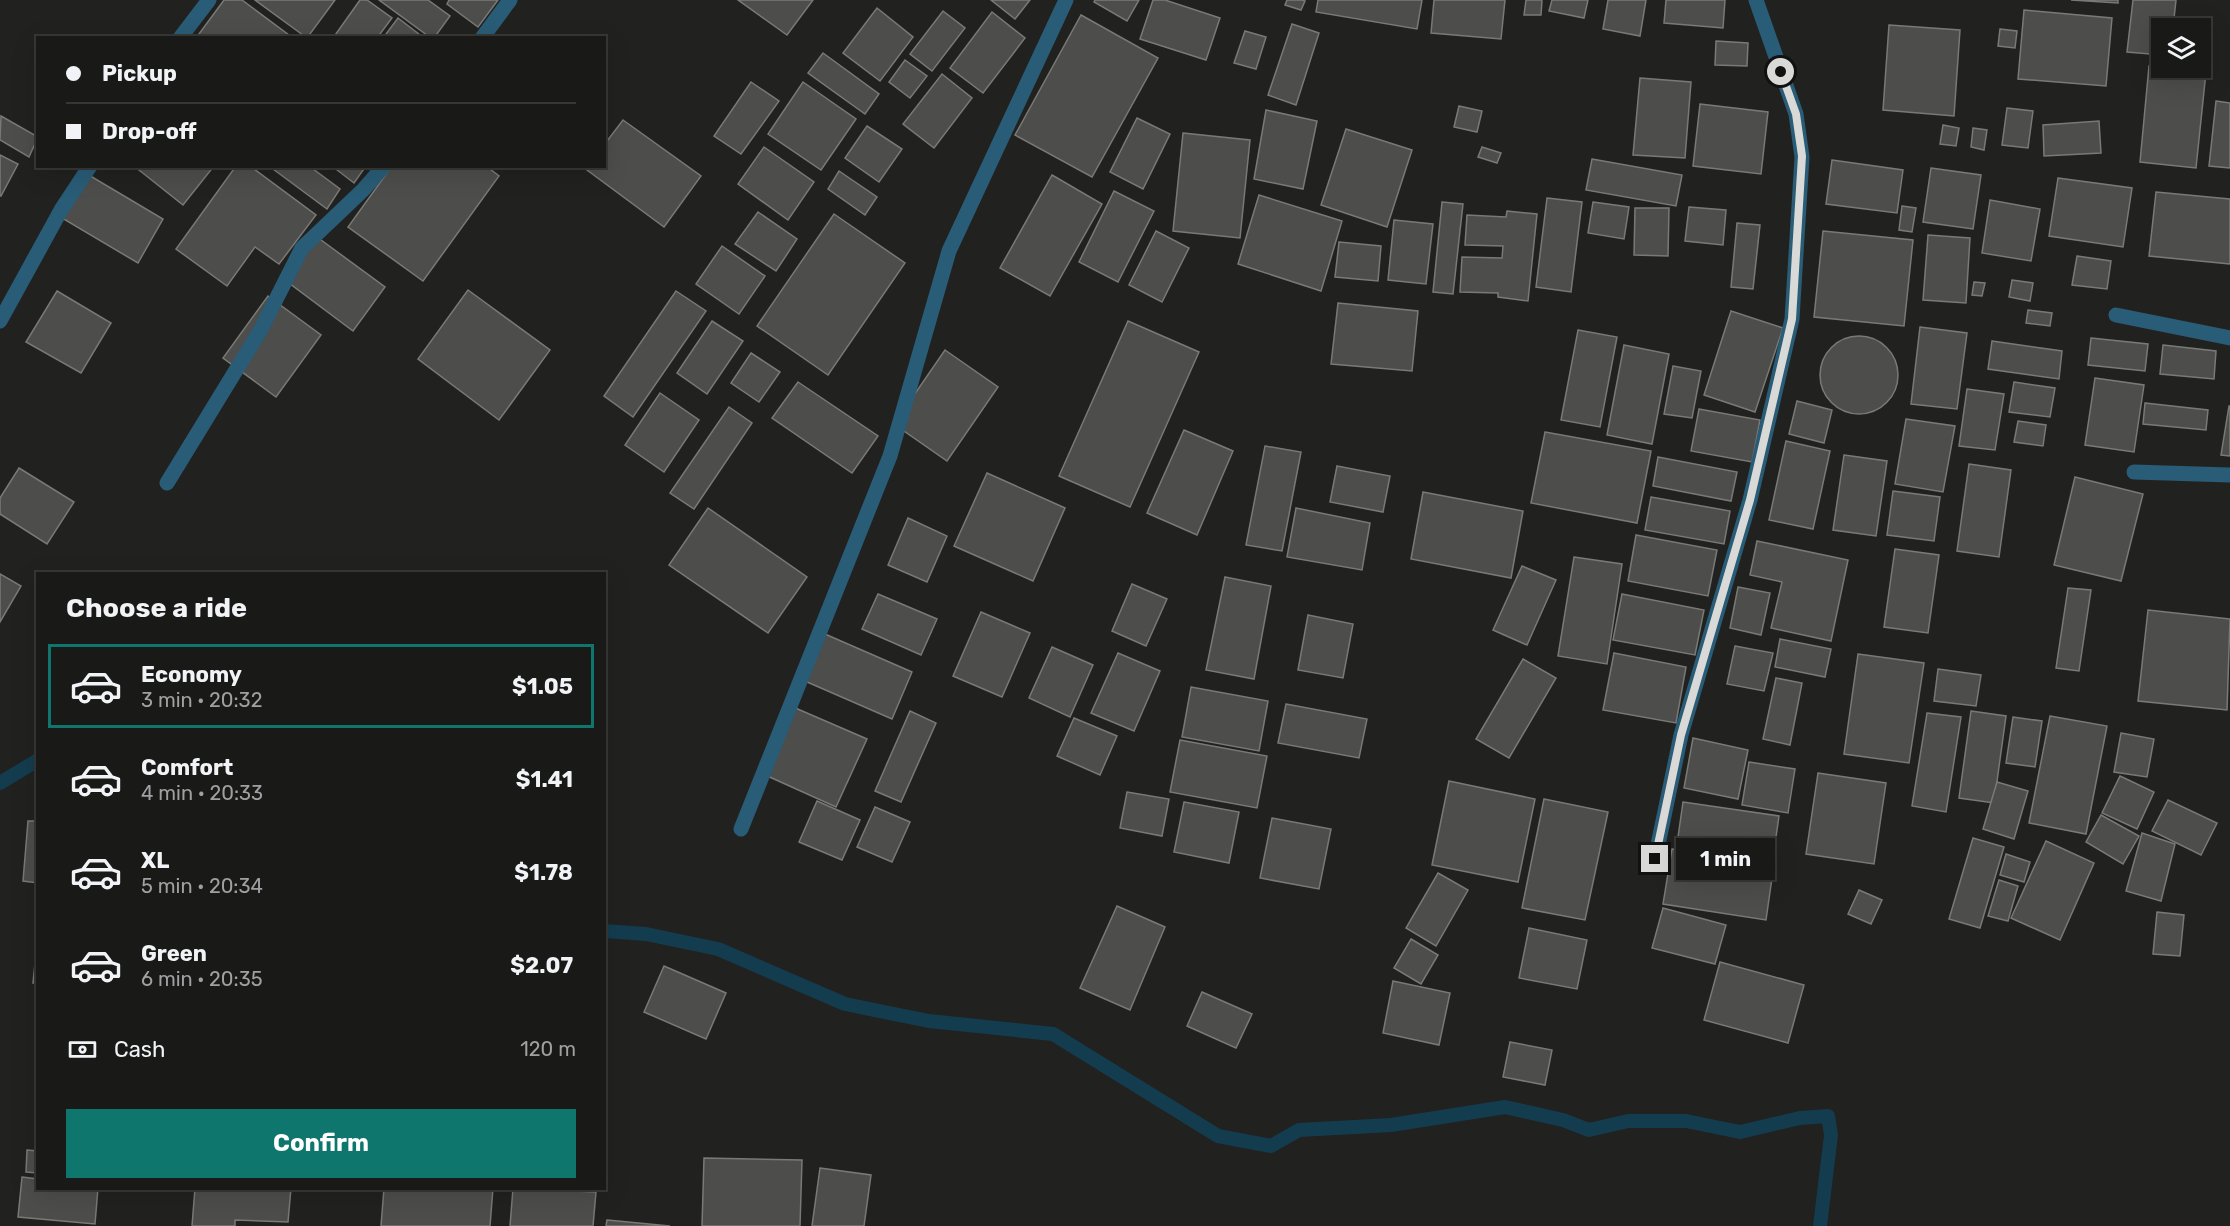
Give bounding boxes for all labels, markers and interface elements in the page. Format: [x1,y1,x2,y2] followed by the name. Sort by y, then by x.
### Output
[2151,18,2211,78] map controls
[2151,18,2211,78] button: layers
[1767,58,1794,85] route start
[102,60,177,87] text: Pickup
[102,118,197,145] text: Drop-off
[66,592,247,624] text: Choose a ride
[69,659,123,713] icon: car
[141,661,242,688] text: Economy
[512,673,573,700] text: $1.05
[141,688,262,712] text: 3 min · 20:32
[69,752,123,806] icon: car
[141,754,233,781] text: Comfort
[516,766,573,793] text: $1.41
[141,781,263,805] text: 4 min · 20:33
[1676,838,1775,880] callout: 1 min
[69,845,123,899] icon: car
[1641,845,1668,872] route end
[141,847,169,874] text: XL
[1700,847,1751,871] text: 1 min
[514,859,573,886] text: $1.78
[141,874,263,898] text: 5 min · 20:34
[69,938,123,992] icon: car
[141,940,207,967] text: Green
[510,952,573,979] text: $2.07
[141,967,263,991] text: 6 min · 20:35
[66,1033,99,1066] icon: cash
[114,1036,165,1063] text: Cash
[520,1037,576,1061] text: 120 m
[66,1109,576,1178] button: Confirm

